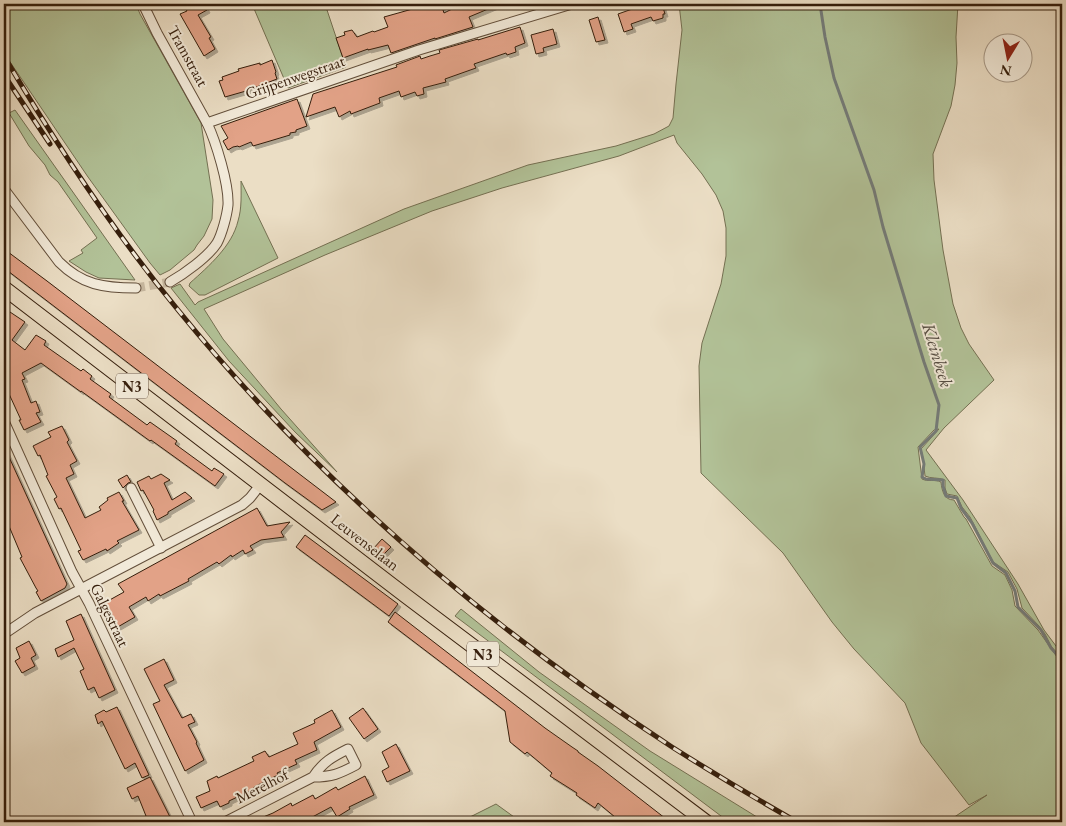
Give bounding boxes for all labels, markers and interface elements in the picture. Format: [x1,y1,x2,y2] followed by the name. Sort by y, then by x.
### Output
[163,22,213,90] street label: Tramstraat
[984,32,1034,82] north arrow
[242,50,348,104] street label: Grijpenwegstraat
[998,61,1013,81] text: N
[917,319,959,390] water label: Kleinbeek
[116,374,148,398] road number: N3
[326,509,404,576] street label: Leuvenselaan
[86,580,134,650] street label: Galgestraat
[467,642,499,666] road number: N3
[232,763,294,808] street label: Merelhof

